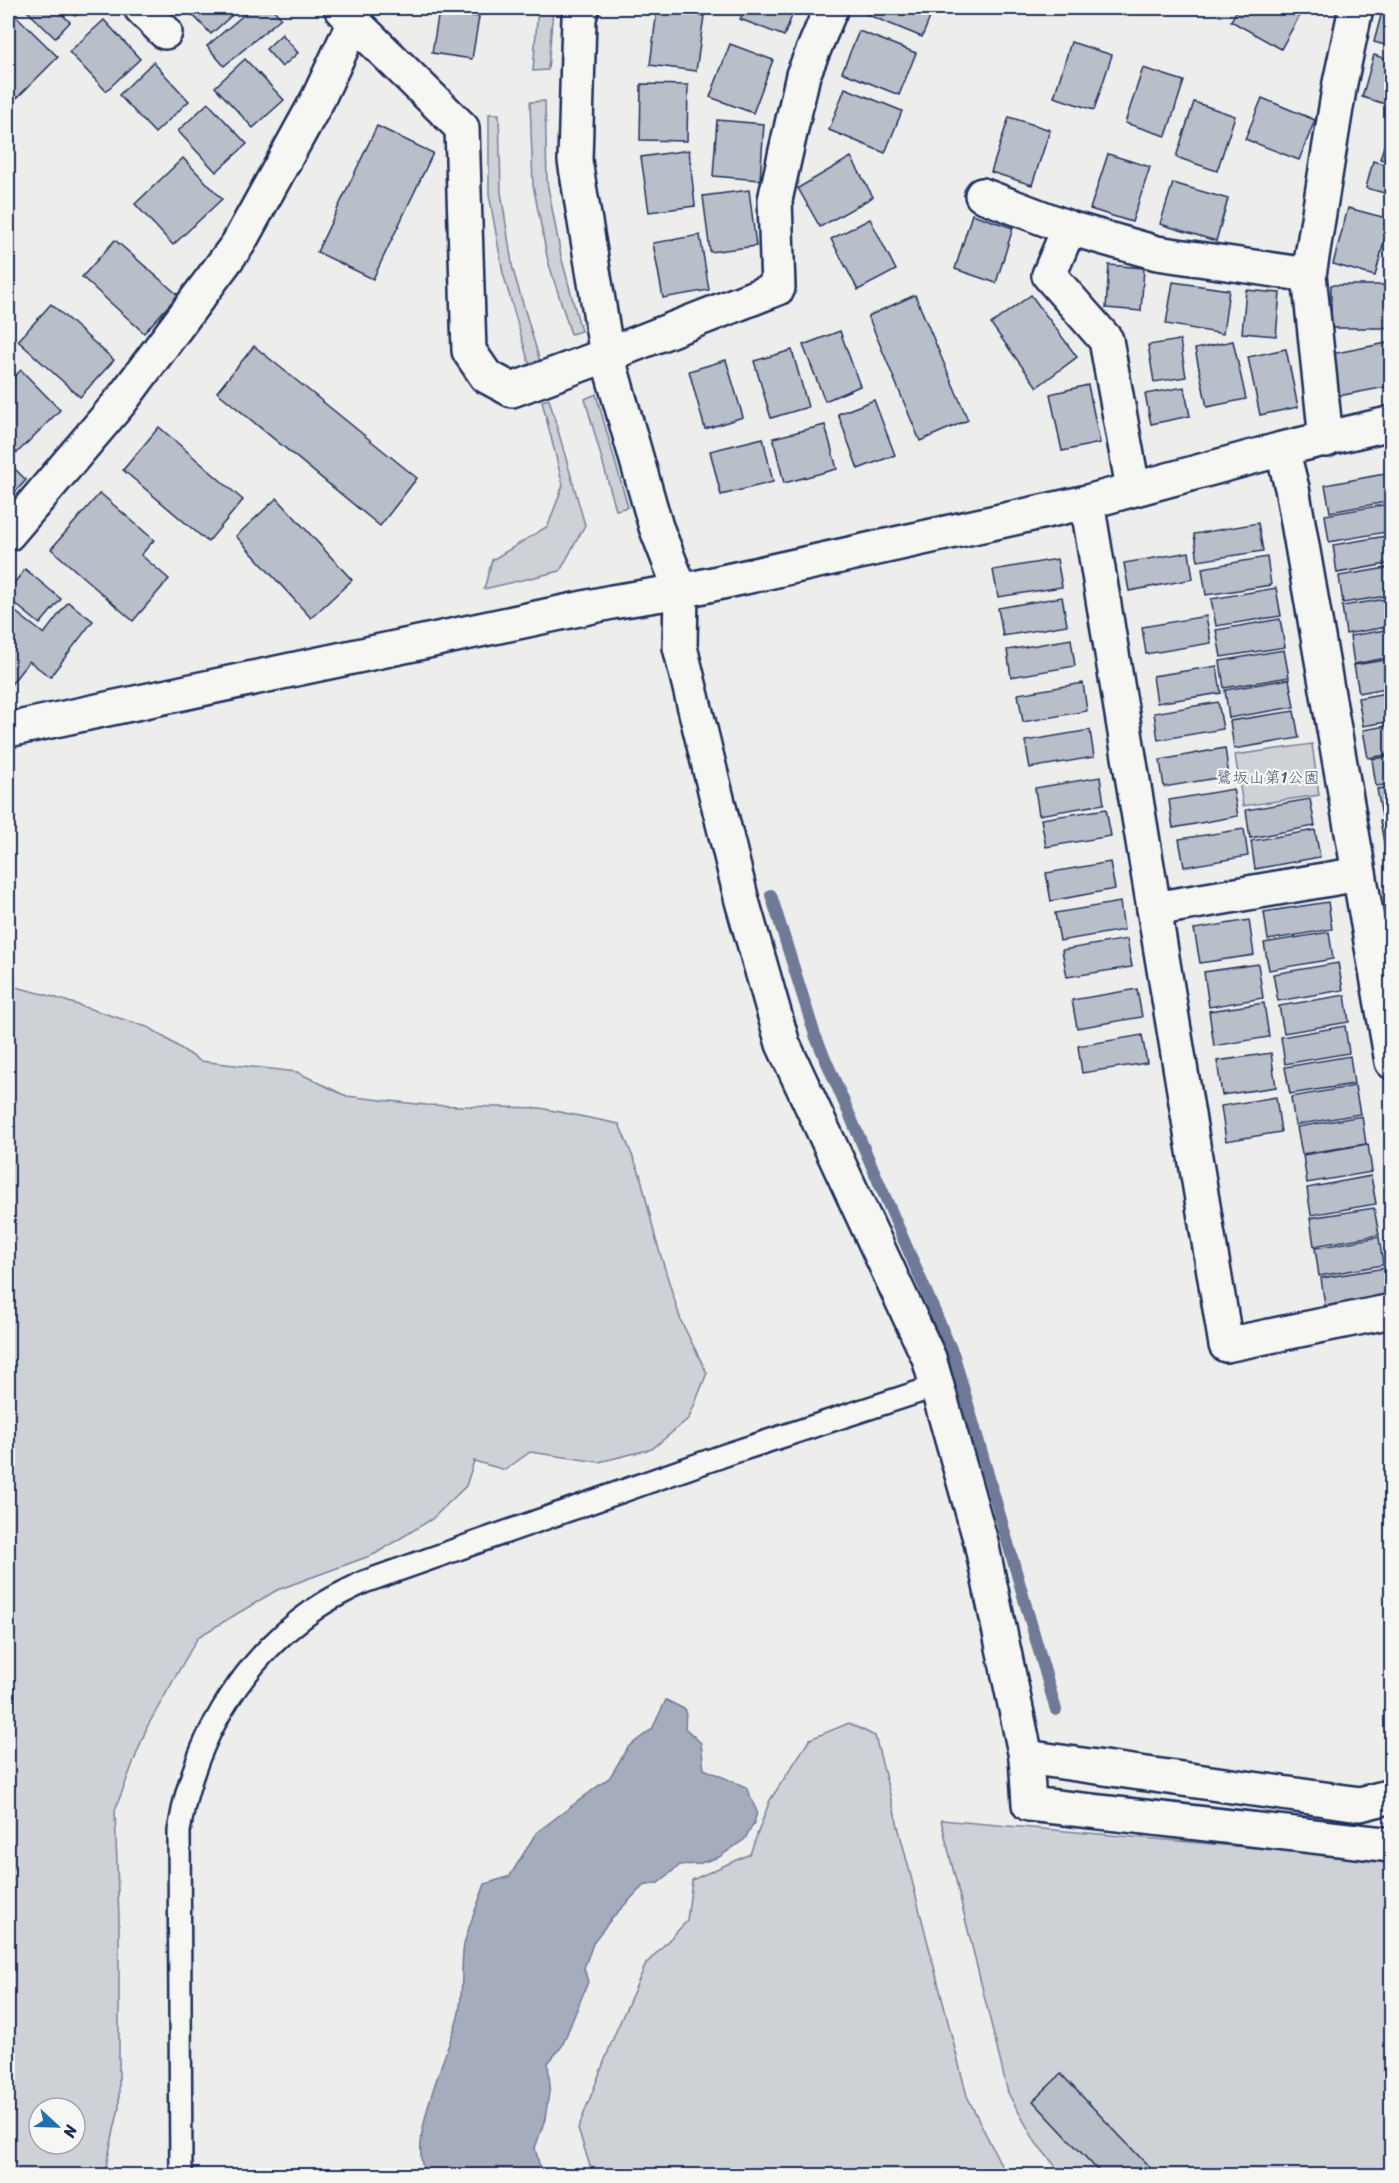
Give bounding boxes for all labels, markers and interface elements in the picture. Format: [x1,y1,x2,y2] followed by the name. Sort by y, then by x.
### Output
[1217,763,1319,792] park label: 鷺坂山第1公園
[27,2096,87,2156] north arrow
[55,2120,86,2143] text: N

